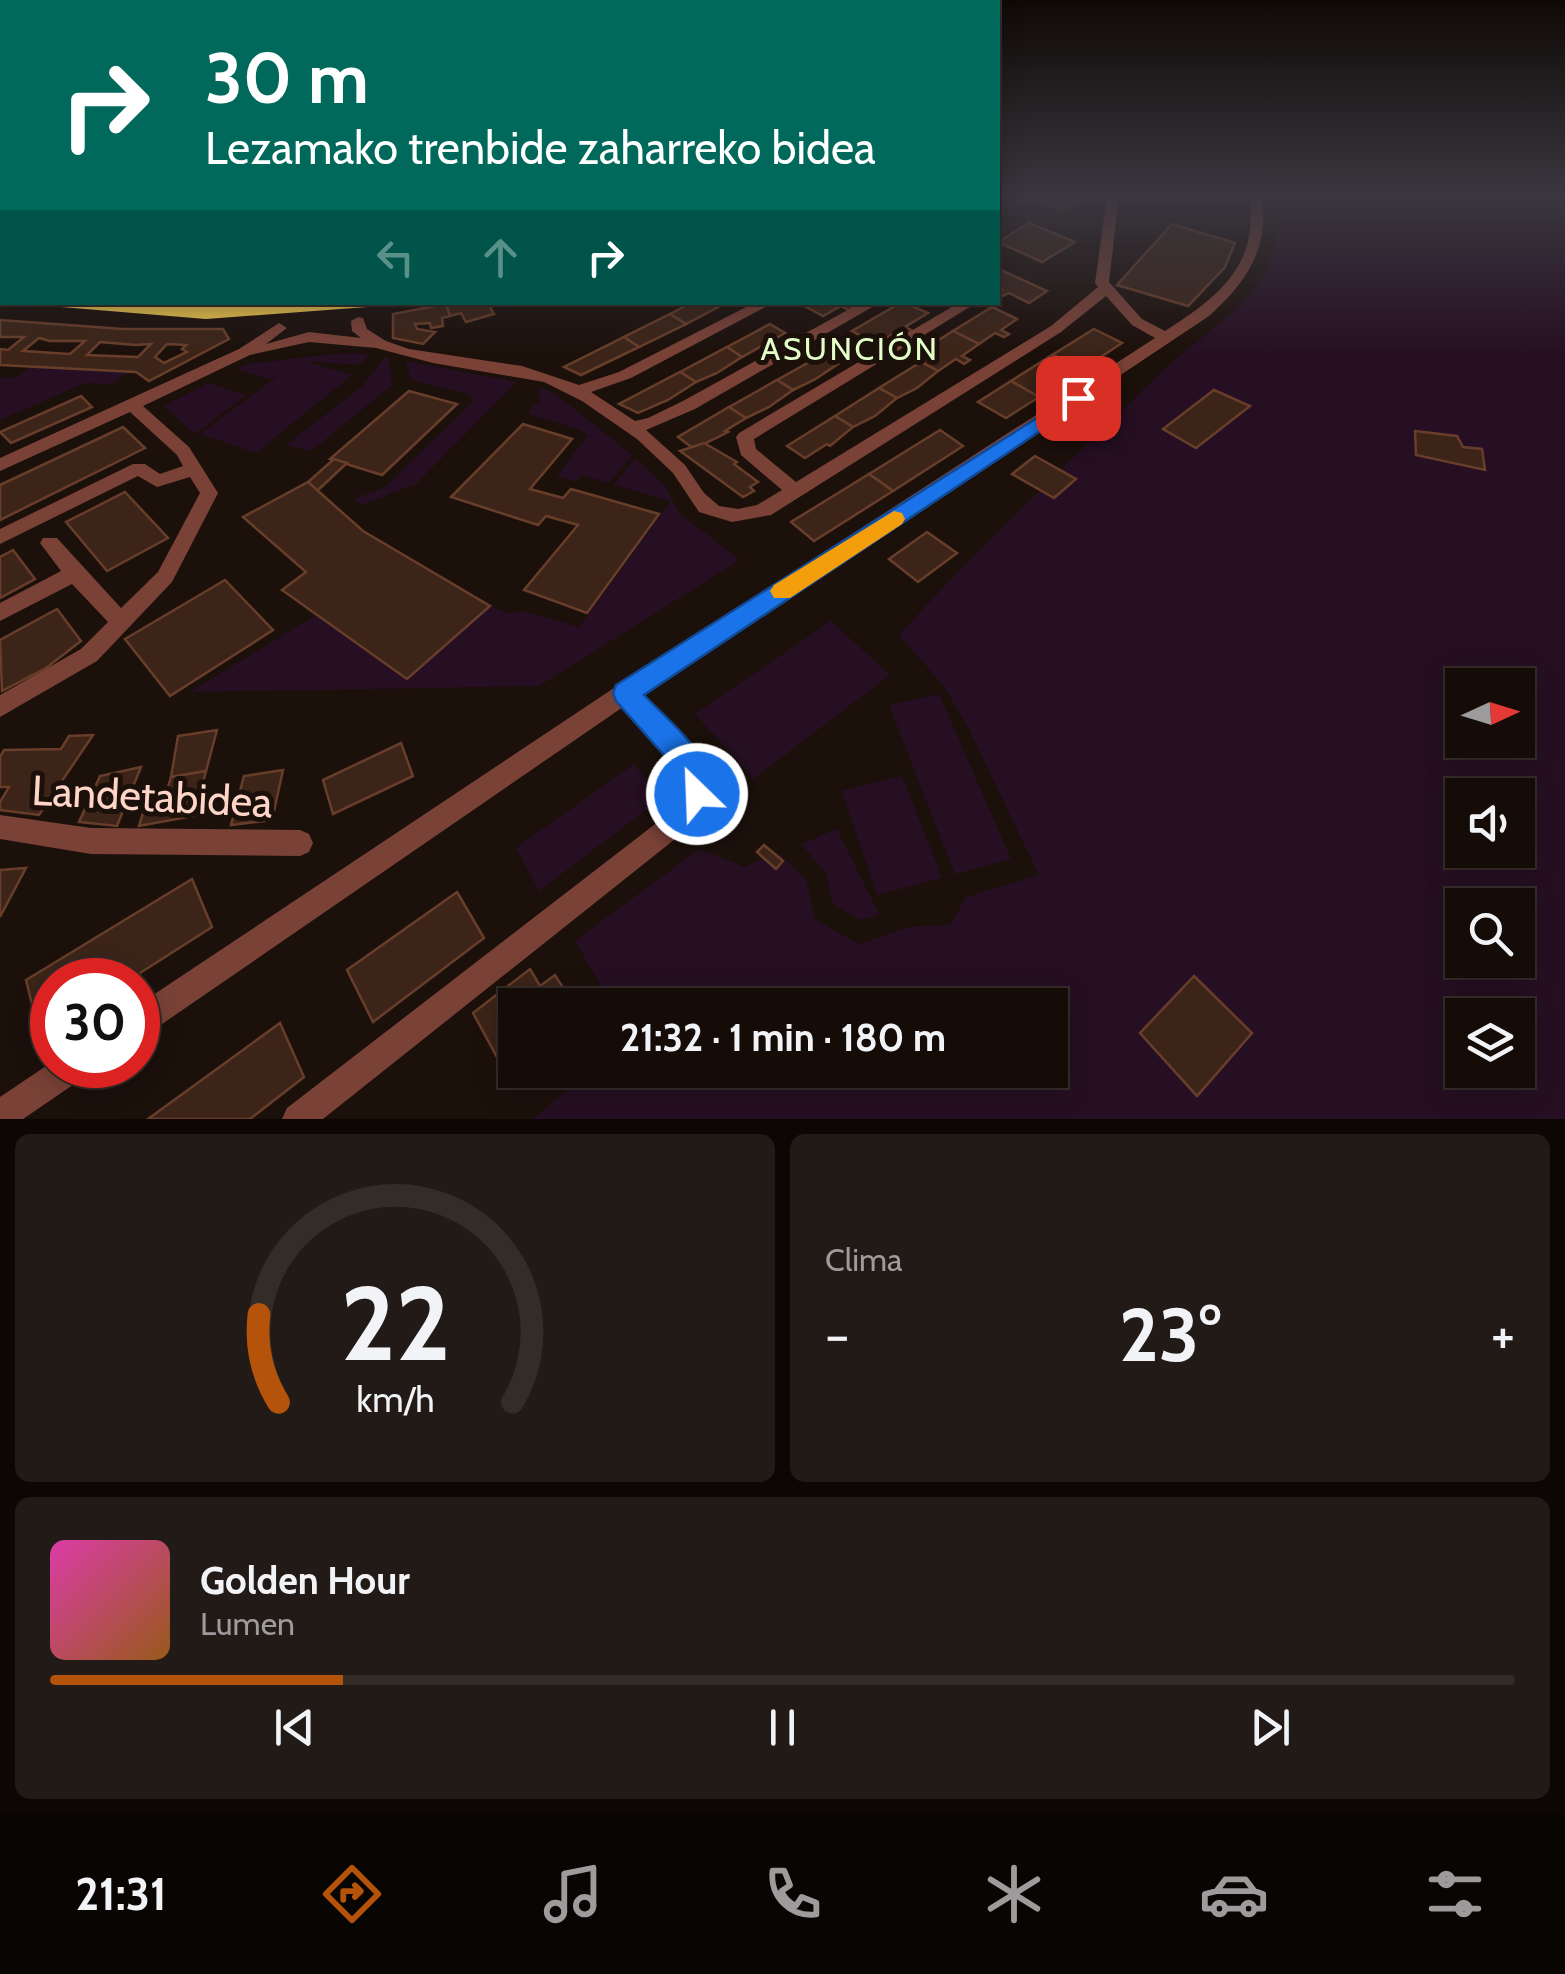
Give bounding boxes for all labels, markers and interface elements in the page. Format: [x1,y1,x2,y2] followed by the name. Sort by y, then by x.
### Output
[205,35,369,121] text: 30 m
[40,40,170,170] icon: right
[205,121,876,175] text: Lezamako trenbide zaharreko bidea
[368,230,423,285] icon: left
[473,230,528,285] icon: ahead
[578,230,633,285] icon: right
[760,329,940,368] district label: ASUNCIÓN
[1036,356,1121,441] pin
[1051,371,1106,426] icon: arrive
[1445,668,1535,758] north arrow
[1445,668,1535,1088] map controls
[645,742,749,846] position arrow
[30,764,274,828] street label: Landetabidea
[1445,778,1535,868] button: sound
[1445,888,1535,978] button: search
[30,958,160,1088] speed limit sign: 30
[1445,998,1535,1088] button: layers
[620,1014,946,1061] text: 21:32 · 1 min · 180 m
[825,1240,902,1279] text: Clima
[340,1260,450,1386] text: 22
[1119,1289,1221,1380] text: 23°
[825,1301,849,1368] text: −
[1491,1301,1515,1368] text: +
[356,1378,434,1421] text: km/h
[200,1557,410,1604] text: Golden Hour
[200,1604,295,1643] text: Lumen
[267,1700,322,1755] icon: previous
[755,1700,810,1755] icon: pause
[1243,1700,1298,1755] icon: next
[317,1859,387,1929] icon: directions
[538,1859,608,1929] icon: music
[758,1859,828,1929] icon: phone
[979,1859,1049,1929] icon: climate
[1199,1859,1269,1929] icon: car
[1420,1859,1490,1929] icon: filters
[75,1867,167,1921] text: 21:31

